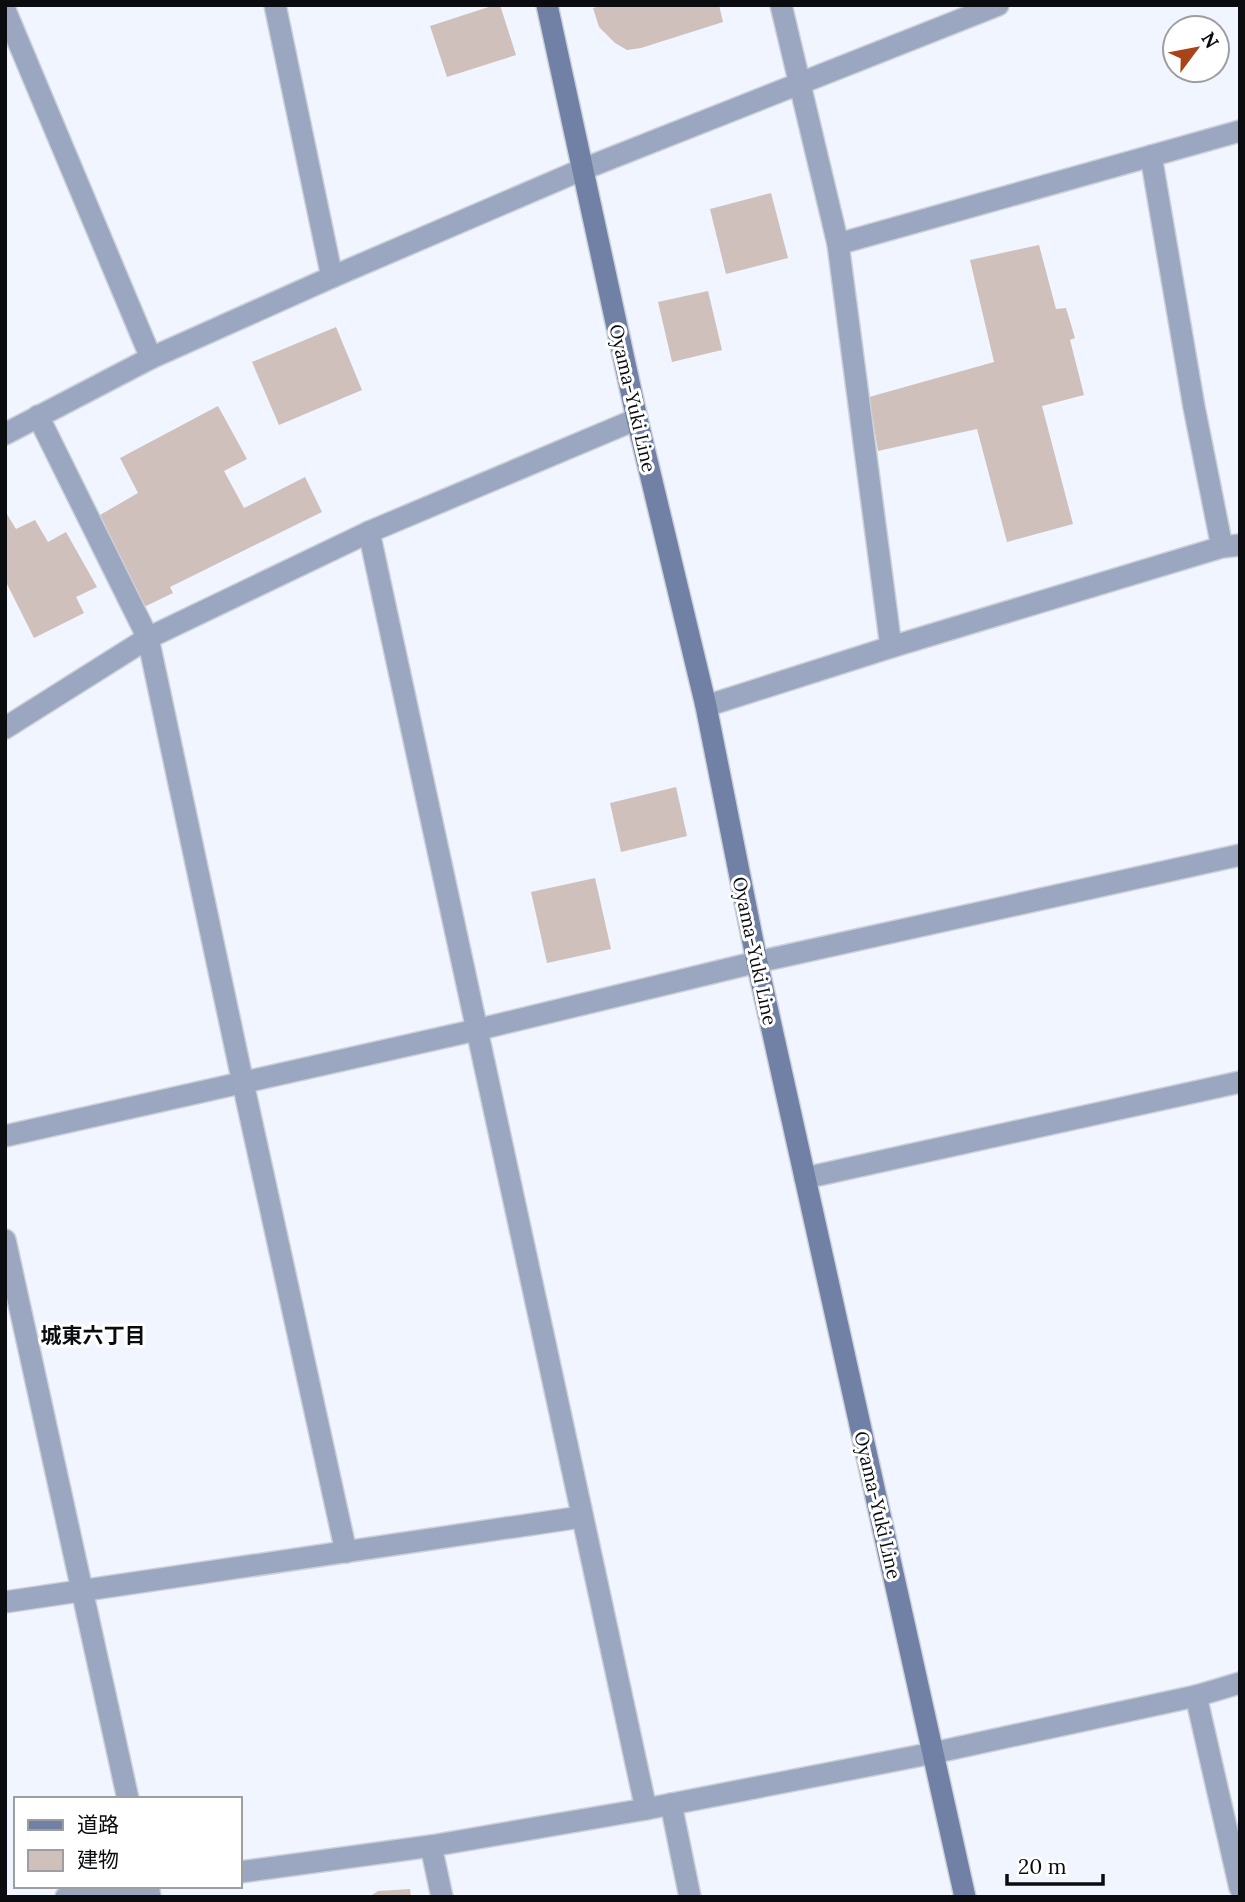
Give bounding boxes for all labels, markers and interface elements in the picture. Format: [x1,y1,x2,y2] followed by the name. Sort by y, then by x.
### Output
[1161,14,1231,84] north arrow
[1196,27,1225,53] text: N
[604,322,662,474] street label: Oyama-Yuki Line
[728,875,782,1027] street label: Oyama-Yuki Line
[41,1322,146,1349] district label: 城東六丁目
[849,1429,907,1581] street label: Oyama-Yuki Line
[14,1797,242,1888] legend
[77,1811,119,1838] text: 道路
[1007,1842,1103,1886] scale bar
[77,1846,119,1873] text: 建物
[1018,1853,1067,1880] text: 20 m

